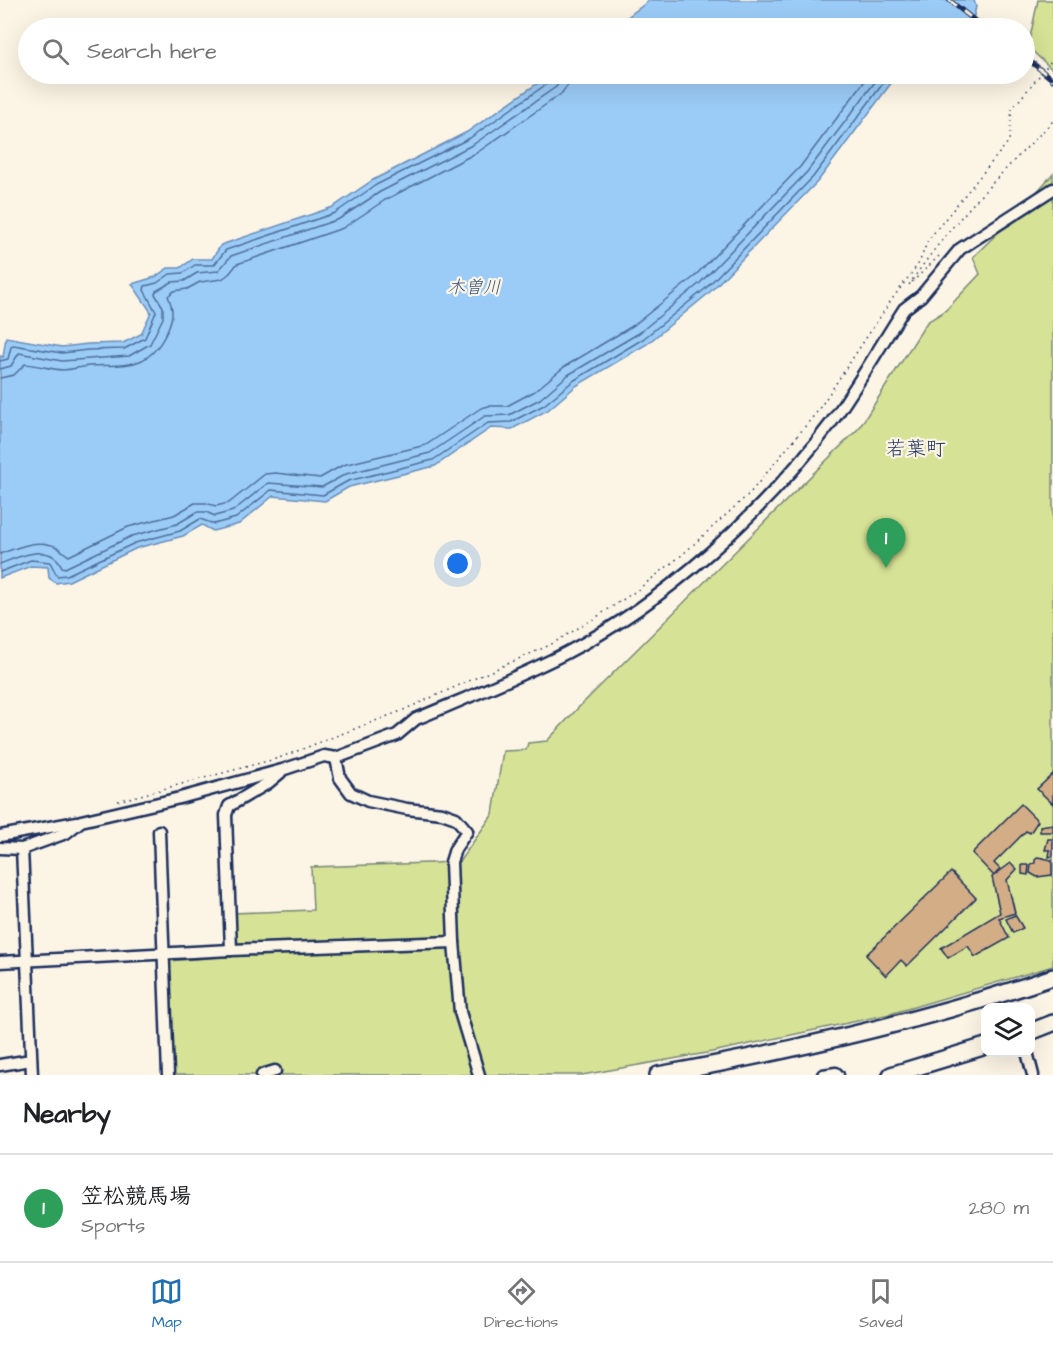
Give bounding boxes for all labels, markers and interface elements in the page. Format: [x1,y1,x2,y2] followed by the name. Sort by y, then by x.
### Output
[18,18,1035,84] search box
[39,35,72,68] icon: search
[87,36,217,67] text: Search here
[447,275,501,300] water label: 木曽川
[886,435,946,463] district label: 若葉町
[866,518,906,568] pin: 1
[443,549,472,578] your location
[981,1003,1035,1057] map controls
[981,1003,1035,1057] button: layers
[24,1096,111,1132] text: Nearby
[81,1181,191,1212] text: 笠松競馬場
[42,1194,45,1222] text: 1
[968,1194,1029,1222] text: 280 m
[81,1212,145,1240] text: Sports
[150,1275,183,1333] tab: Map
[484,1275,558,1333] tab: Directions
[859,1275,903,1333] tab: Saved

